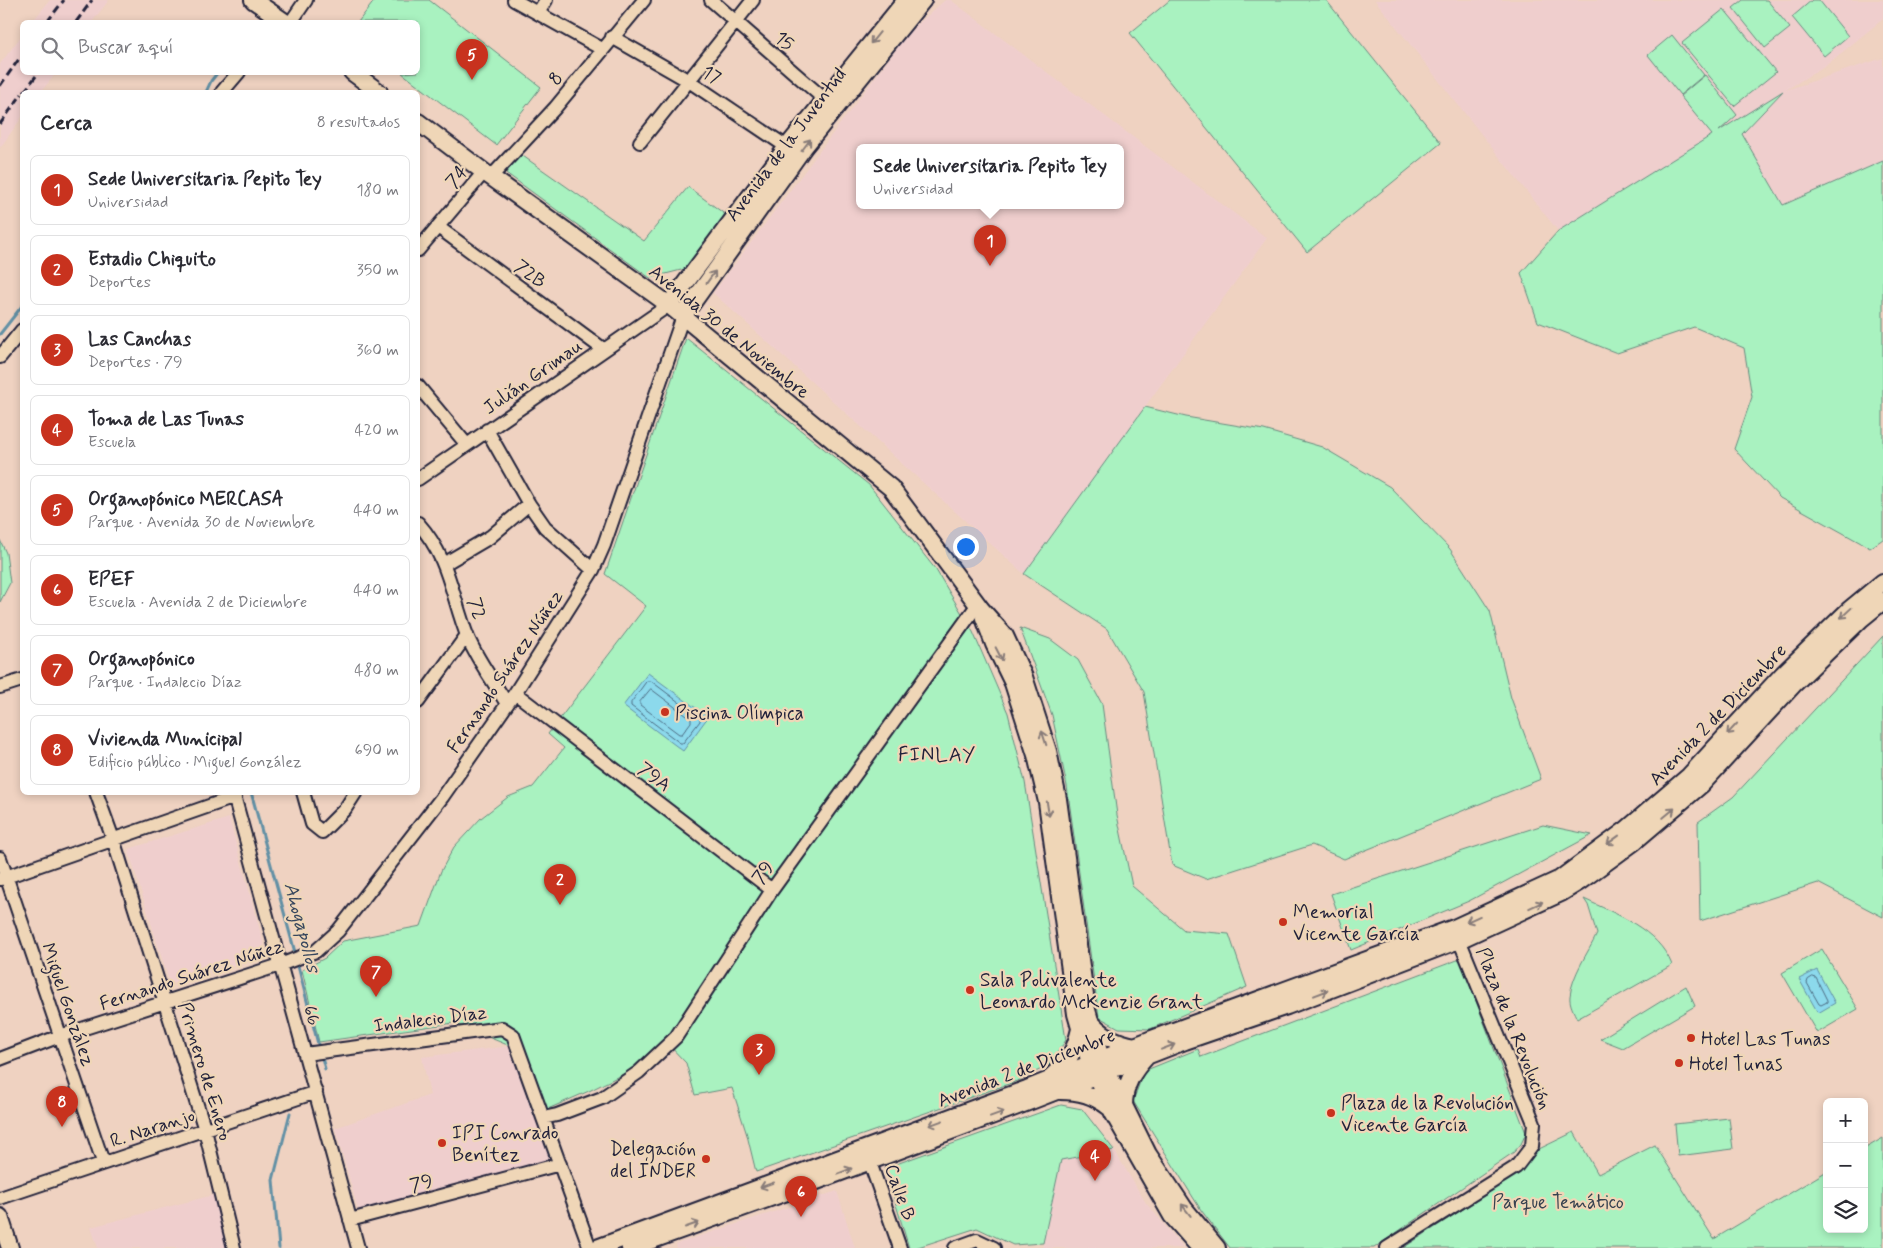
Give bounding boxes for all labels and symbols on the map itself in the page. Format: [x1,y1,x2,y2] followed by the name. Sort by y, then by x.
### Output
[769,26,799,57] street label: 15
[869,31,880,44] one-way arrow
[456,39,488,80] pin: 5
[697,60,726,91] street label: 17
[720,63,852,227] street label: Avenida de la Juventud
[543,67,569,91] street label: 8
[801,139,812,152] one-way arrow
[440,160,474,194] street label: 74
[974,225,1006,266] pin: 1
[509,254,551,294] street label: 72B
[643,259,815,405] street label: Avenida 30 de Noviembre
[706,271,717,284] one-way arrow
[478,334,587,421] street label: Julián Grimau
[953,534,979,560] your location
[441,585,569,758] street label: Fernando Suárez Núñez
[461,594,492,623] street label: 72
[1839,607,1852,619] one-way arrow
[1644,639,1792,791] street label: Avenida 2 de Diciembre
[995,646,1004,661] one-way arrow
[675,701,804,726] place label: Piscina Olímpica
[659,706,671,718] marker: Piscina Olímpica
[1726,723,1738,736] one-way arrow
[1038,730,1048,746] one-way arrow
[898,742,976,769] district label: FINLAY
[632,757,676,798] street label: 79A
[1043,800,1053,816] one-way arrow
[1663,807,1676,818] one-way arrow
[1607,835,1621,845] one-way arrow
[746,856,780,889] street label: 79
[544,864,576,905] pin: 2
[277,879,327,977] water label: Ahogapollos
[1528,899,1543,909] one-way arrow
[1293,900,1420,947] place label: Memorial Vicente García
[1466,915,1481,924] one-way arrow
[1277,916,1289,928] marker: Memorial Vicente García
[96,934,286,1017] street label: Fernando Suárez Núñez
[32,940,100,1070] street label: Miguel González
[1470,944,1558,1113] street label: Plaza de la Revolución
[360,956,392,997] pin: 7
[980,968,1203,1015] place label: Sala Polivalente Leonardo McKenzie Grant
[964,984,976,996] marker: Sala Polivalente Leonardo McKenzie Grant
[1313,988,1328,997] one-way arrow
[172,999,238,1144] street label: Primero de Enero
[372,1000,488,1039] street label: Indalecio Díaz
[297,1002,326,1029] street label: 66
[934,1023,1119,1114] street label: Avenida 2 de Diciembre
[1701,1027,1830,1052] place label: Hotel Las Tunas
[1685,1032,1697,1044] marker: Hotel Las Tunas
[743,1034,775,1075] pin: 3
[1160,1042,1175,1051] one-way arrow
[1689,1052,1783,1077] place label: Hotel Tunas
[1673,1057,1685,1069] marker: Hotel Tunas
[46,1086,78,1127] pin: 8
[1341,1091,1514,1138] place label: Plaza de la Revolución Vicente García
[107,1103,198,1154] street label: R. Naranjo
[1325,1107,1337,1119] marker: Plaza de la Revolución Vicente García
[989,1109,1004,1118] one-way arrow
[929,1119,944,1128] one-way arrow
[452,1121,558,1168] place label: IPI Conrado Benítez
[436,1137,448,1149] marker: IPI Conrado Benítez
[610,1137,696,1184] place label: Delegación del INDER
[1079,1140,1111,1181] pin: 4
[700,1153,712,1165] marker: Delegación del INDER
[878,1161,921,1224] street label: Calle B
[837,1165,852,1175] one-way arrow
[407,1168,436,1198] street label: 79
[785,1176,817,1217] pin: 6
[760,1181,775,1190] one-way arrow
[1492,1190,1624,1215] park label: Parque Temático
[1180,1204,1191,1217] one-way arrow
[684,1220,699,1229] one-way arrow

